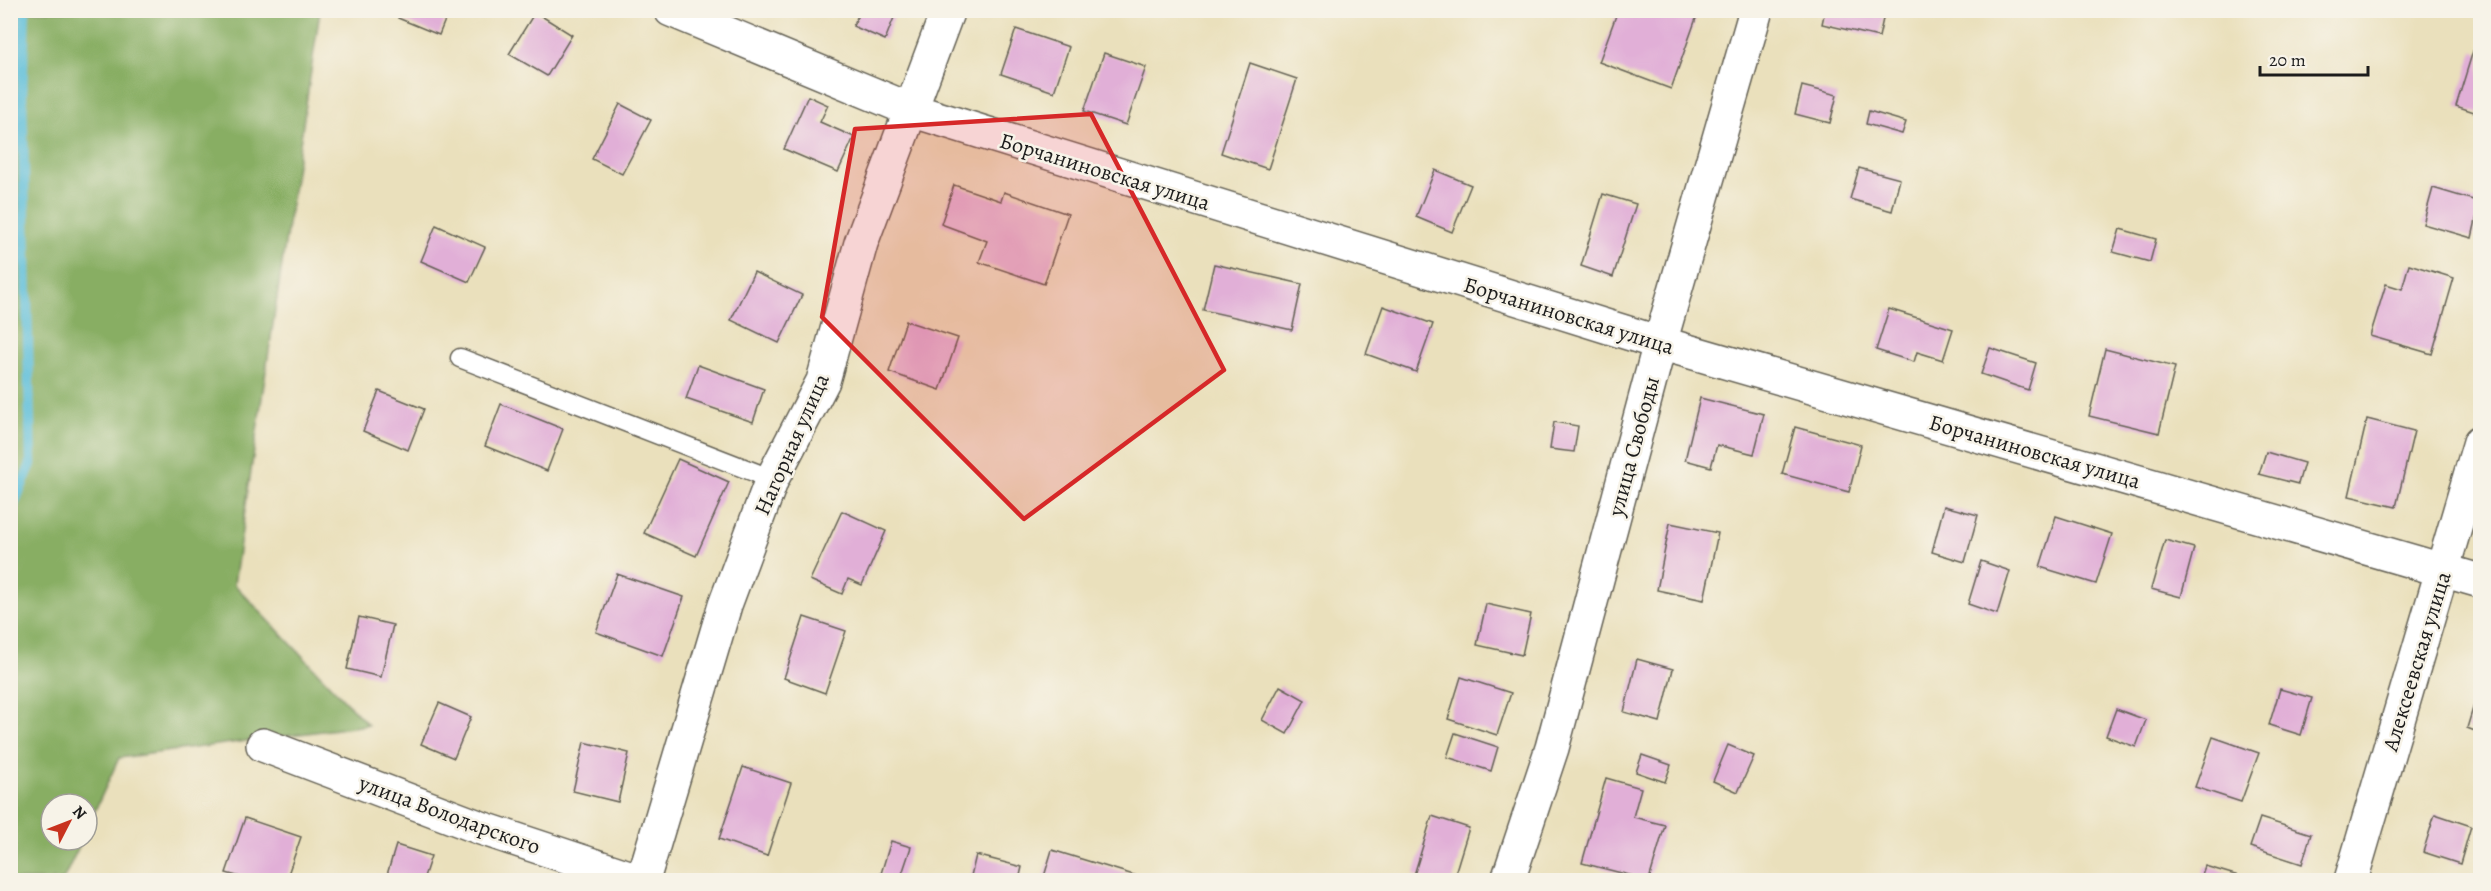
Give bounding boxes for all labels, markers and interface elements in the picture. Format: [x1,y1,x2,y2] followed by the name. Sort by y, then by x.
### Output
[2260,39,2368,77] scale bar
[2269,48,2306,72] text: 20 m
[996,126,1214,218] street label: Борчаниновская улица
[1460,270,1678,362] street label: Борчаниновская улица
[747,368,837,520] street label: Нагорная улица
[1601,373,1667,520] street label: улица Свободы
[1926,407,2145,497] street label: Борчаниновская улица
[2375,567,2459,756] street label: Алексеевская улица
[354,768,545,862] street label: улица Володарского
[39,792,99,852] north arrow
[67,801,92,825] text: N

